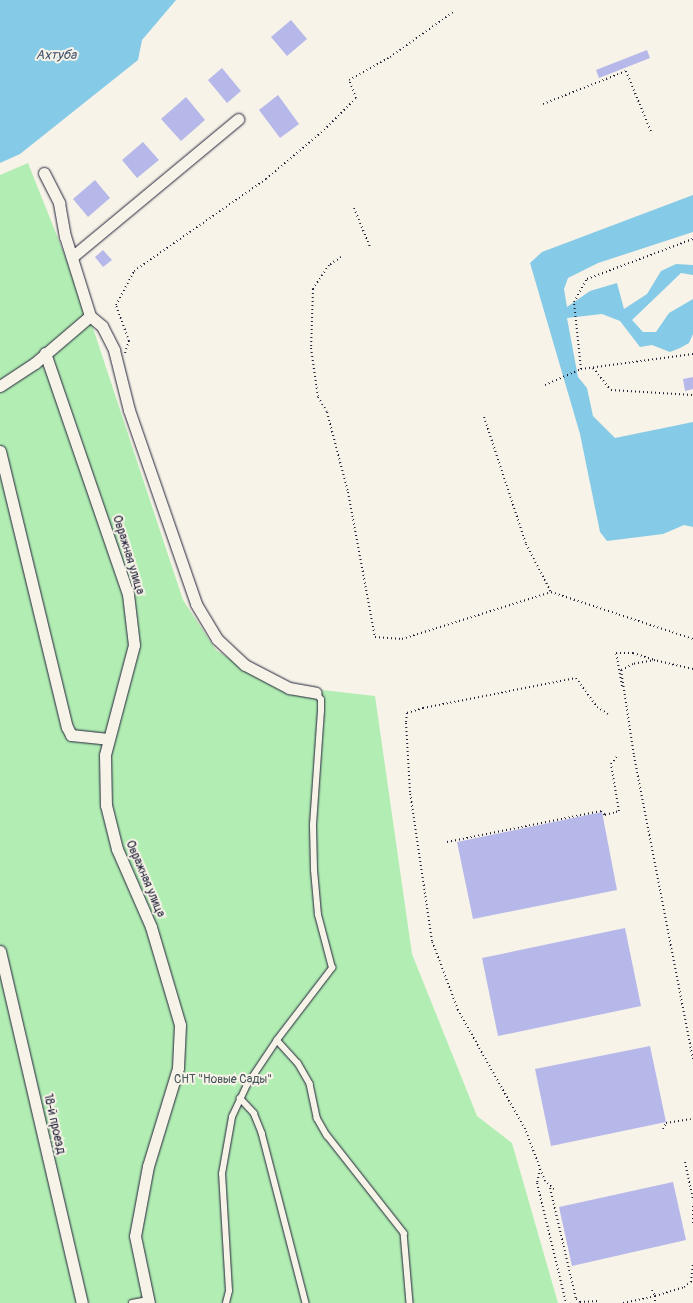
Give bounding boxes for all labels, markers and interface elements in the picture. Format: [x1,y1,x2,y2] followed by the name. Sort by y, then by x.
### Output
[36,47,76,63] water label: Ахтуба
[109,514,147,596] street label: Овражная улица
[122,838,168,920] street label: Овражная улица
[174,1073,272,1087] park label: СНТ "Новые Сады"
[40,1093,68,1155] street label: 18-й проезд

